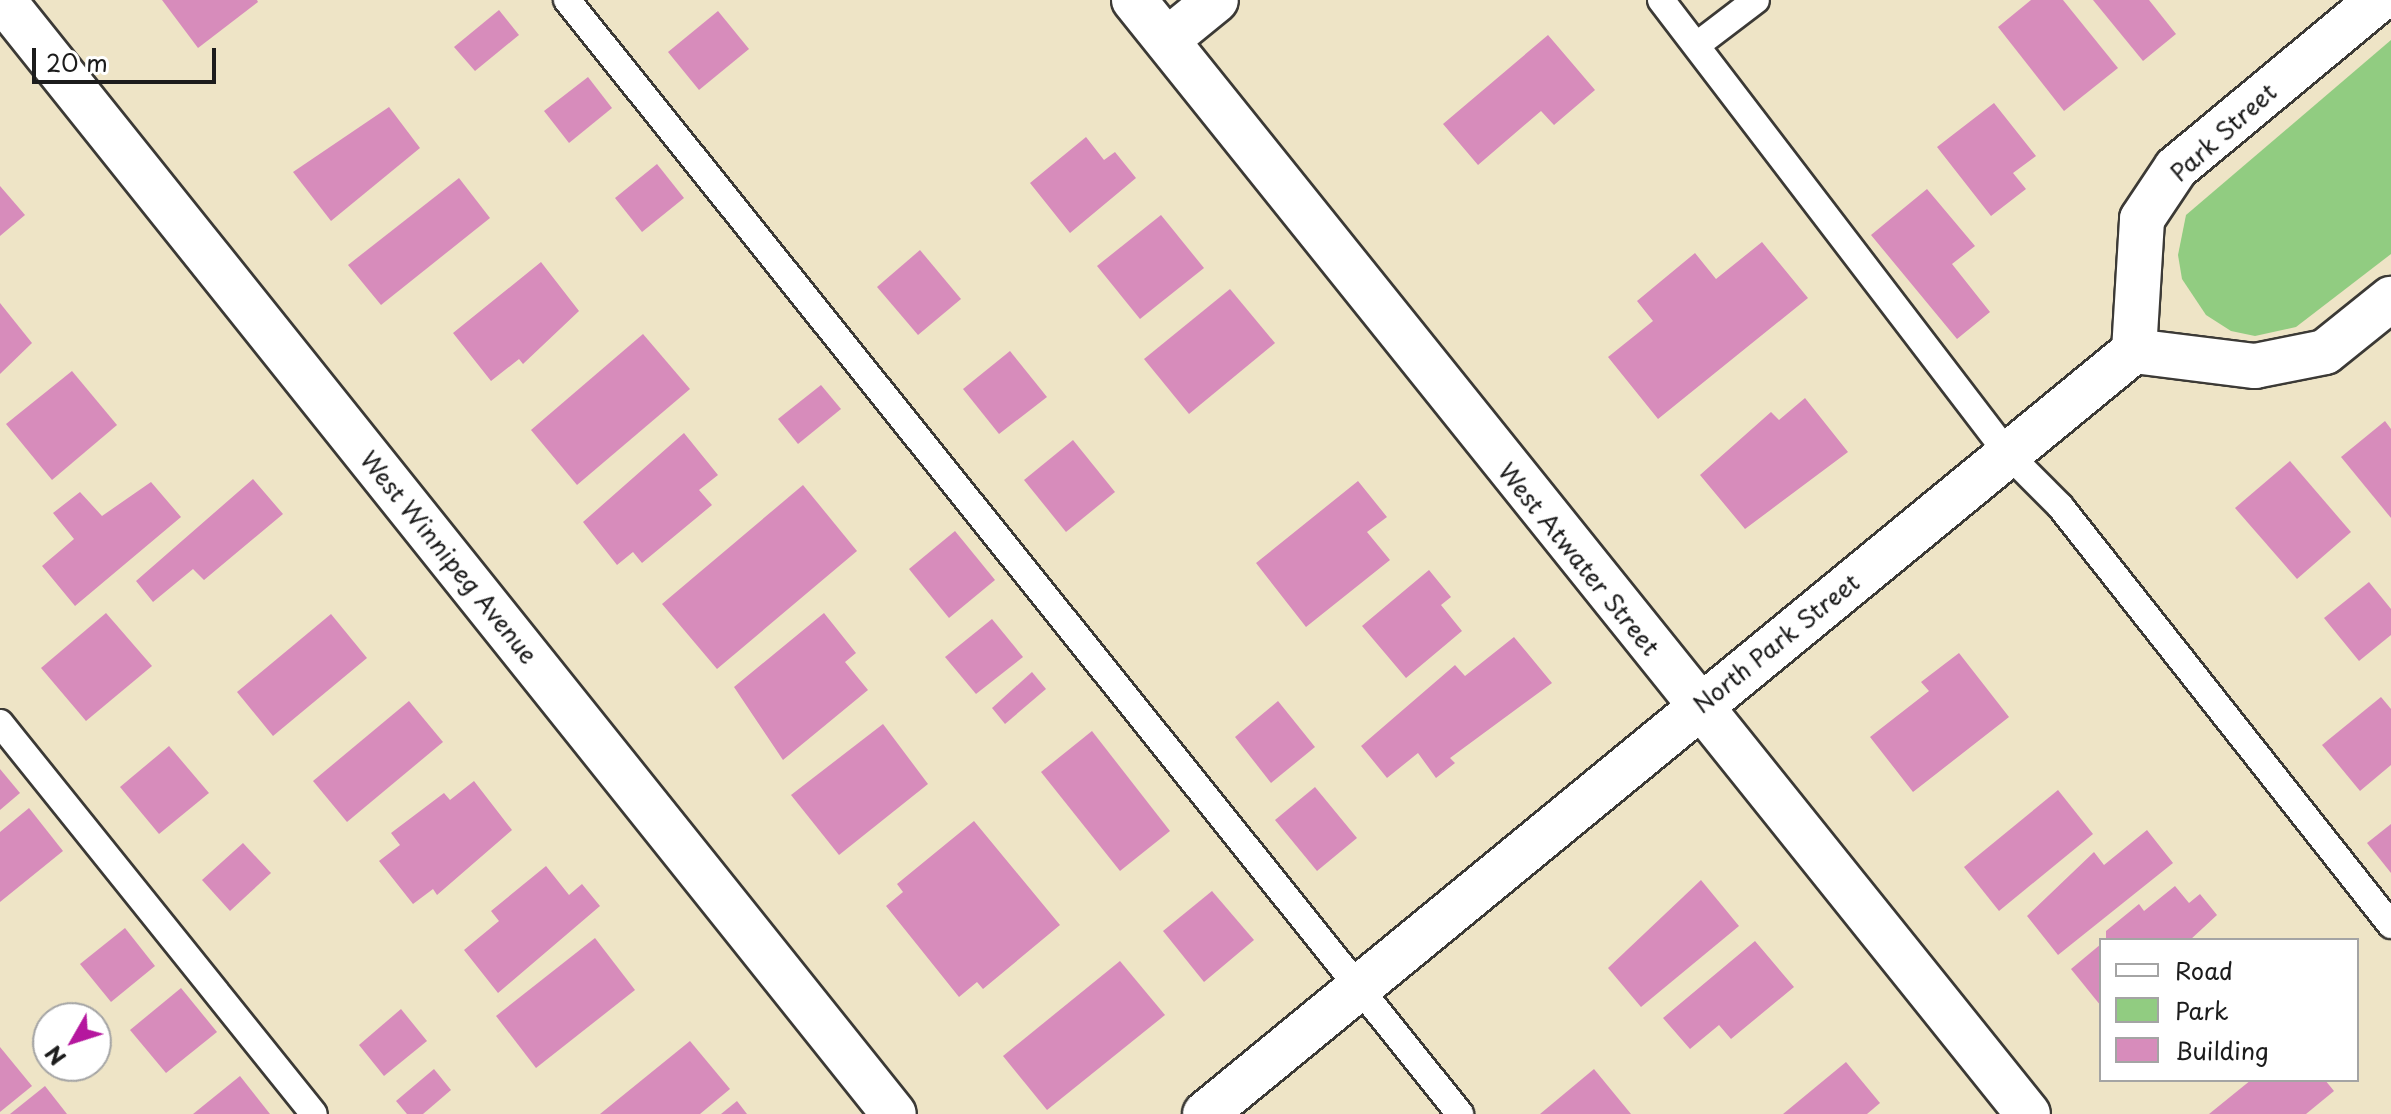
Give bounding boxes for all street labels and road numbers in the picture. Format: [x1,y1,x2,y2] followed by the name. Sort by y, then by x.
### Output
[2164,77,2282,187] street label: Park Street
[355,446,543,668] street label: West Winnipeg Avenue
[1492,457,1666,661] street label: West Atwater Street
[1686,566,1866,720] street label: North Park Street

